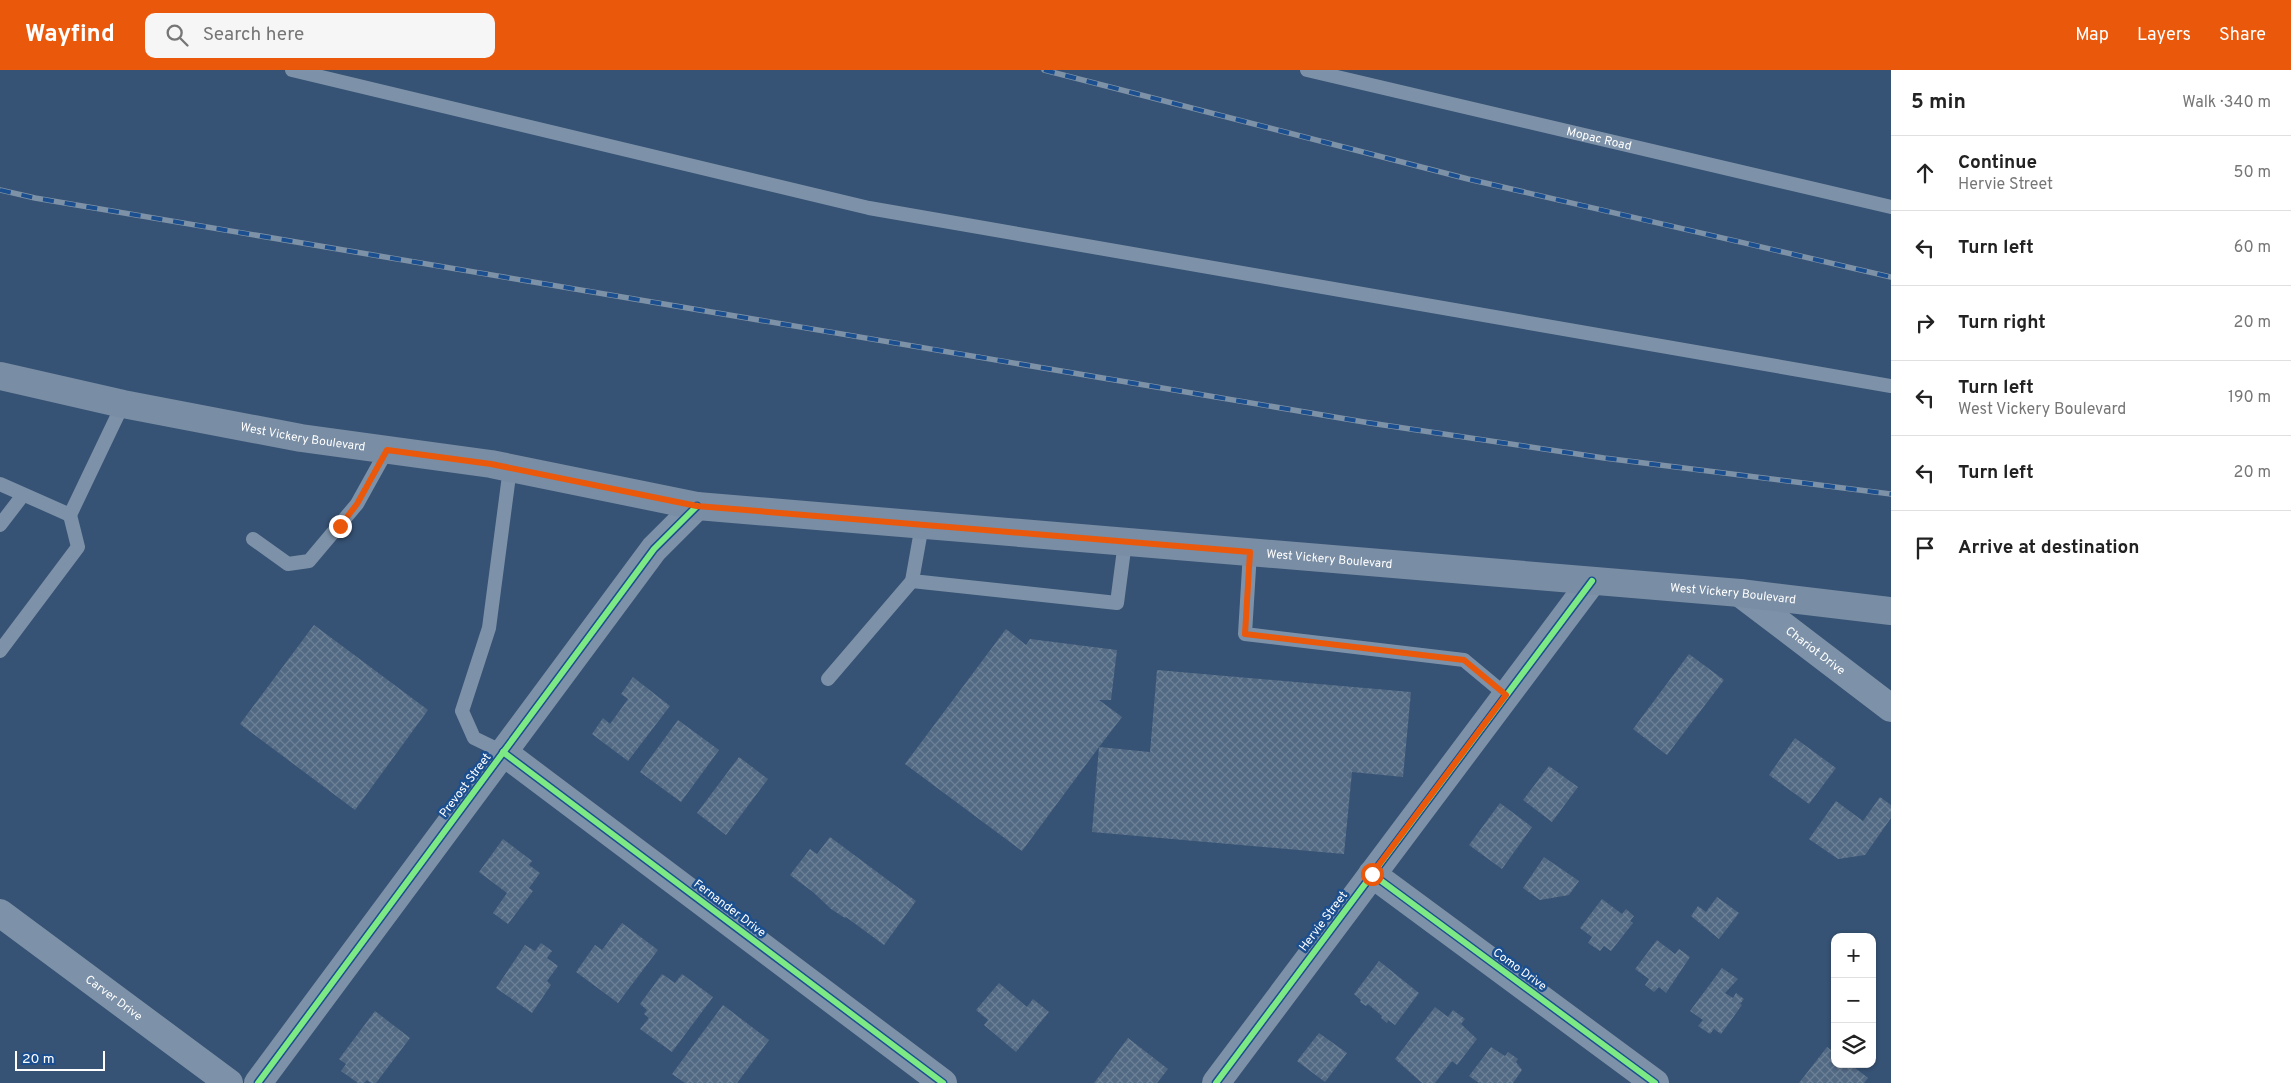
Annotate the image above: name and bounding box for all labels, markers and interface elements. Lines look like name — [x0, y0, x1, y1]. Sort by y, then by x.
search box — [145, 13, 495, 58]
text: Wayfind — [25, 20, 115, 50]
icon: search — [163, 21, 191, 49]
text: Search here — [203, 23, 304, 47]
text: Map — [2075, 24, 2109, 47]
text: Layers — [2137, 24, 2191, 47]
text: Share — [2219, 24, 2266, 47]
text: 5 min — [1911, 89, 1966, 116]
text: Walk · 340 m — [2182, 93, 2271, 113]
street label: Mopac Road — [1565, 124, 1633, 155]
text: Continue — [1958, 151, 2037, 175]
icon: ahead — [1911, 159, 1939, 187]
text: 50 m — [2234, 163, 2271, 183]
text: Hervie Street — [1958, 175, 2053, 195]
icon: left — [1911, 234, 1939, 262]
text: Turn left — [1958, 236, 2034, 260]
text: 60 m — [2234, 238, 2271, 258]
icon: right — [1911, 309, 1939, 337]
text: Turn right — [1958, 311, 2046, 335]
text: 20 m — [2234, 313, 2271, 333]
text: Turn left — [1958, 376, 2034, 400]
icon: left — [1911, 384, 1939, 412]
text: 190 m — [2228, 388, 2271, 408]
text: West Vickery Boulevard — [1958, 400, 2126, 420]
street label: West Vickery Boulevard — [239, 420, 366, 456]
icon: left — [1911, 459, 1939, 487]
text: Turn left — [1958, 461, 2034, 485]
text: 20 m — [2234, 463, 2271, 483]
route end — [329, 515, 352, 538]
icon: arrive — [1911, 534, 1939, 562]
text: Arrive at destination — [1958, 536, 2139, 560]
street label: West Vickery Boulevard — [1266, 547, 1393, 573]
street label: West Vickery Boulevard — [1669, 580, 1797, 609]
street label: Chariot Drive — [1782, 623, 1848, 679]
street label: Prevost Street — [436, 750, 495, 821]
route start — [1361, 863, 1384, 886]
street label: Fernander Drive — [690, 876, 769, 941]
street label: Hervie Street — [1296, 888, 1352, 955]
map controls — [1831, 933, 1876, 1068]
button: + — [1831, 933, 1876, 978]
street label: Como Drive — [1489, 945, 1549, 995]
street label: Carver Drive — [81, 972, 145, 1025]
button: − — [1831, 978, 1876, 1023]
button: layers — [1831, 1023, 1876, 1068]
scale bar — [15, 1048, 105, 1071]
text: 20 m — [22, 1051, 55, 1068]

